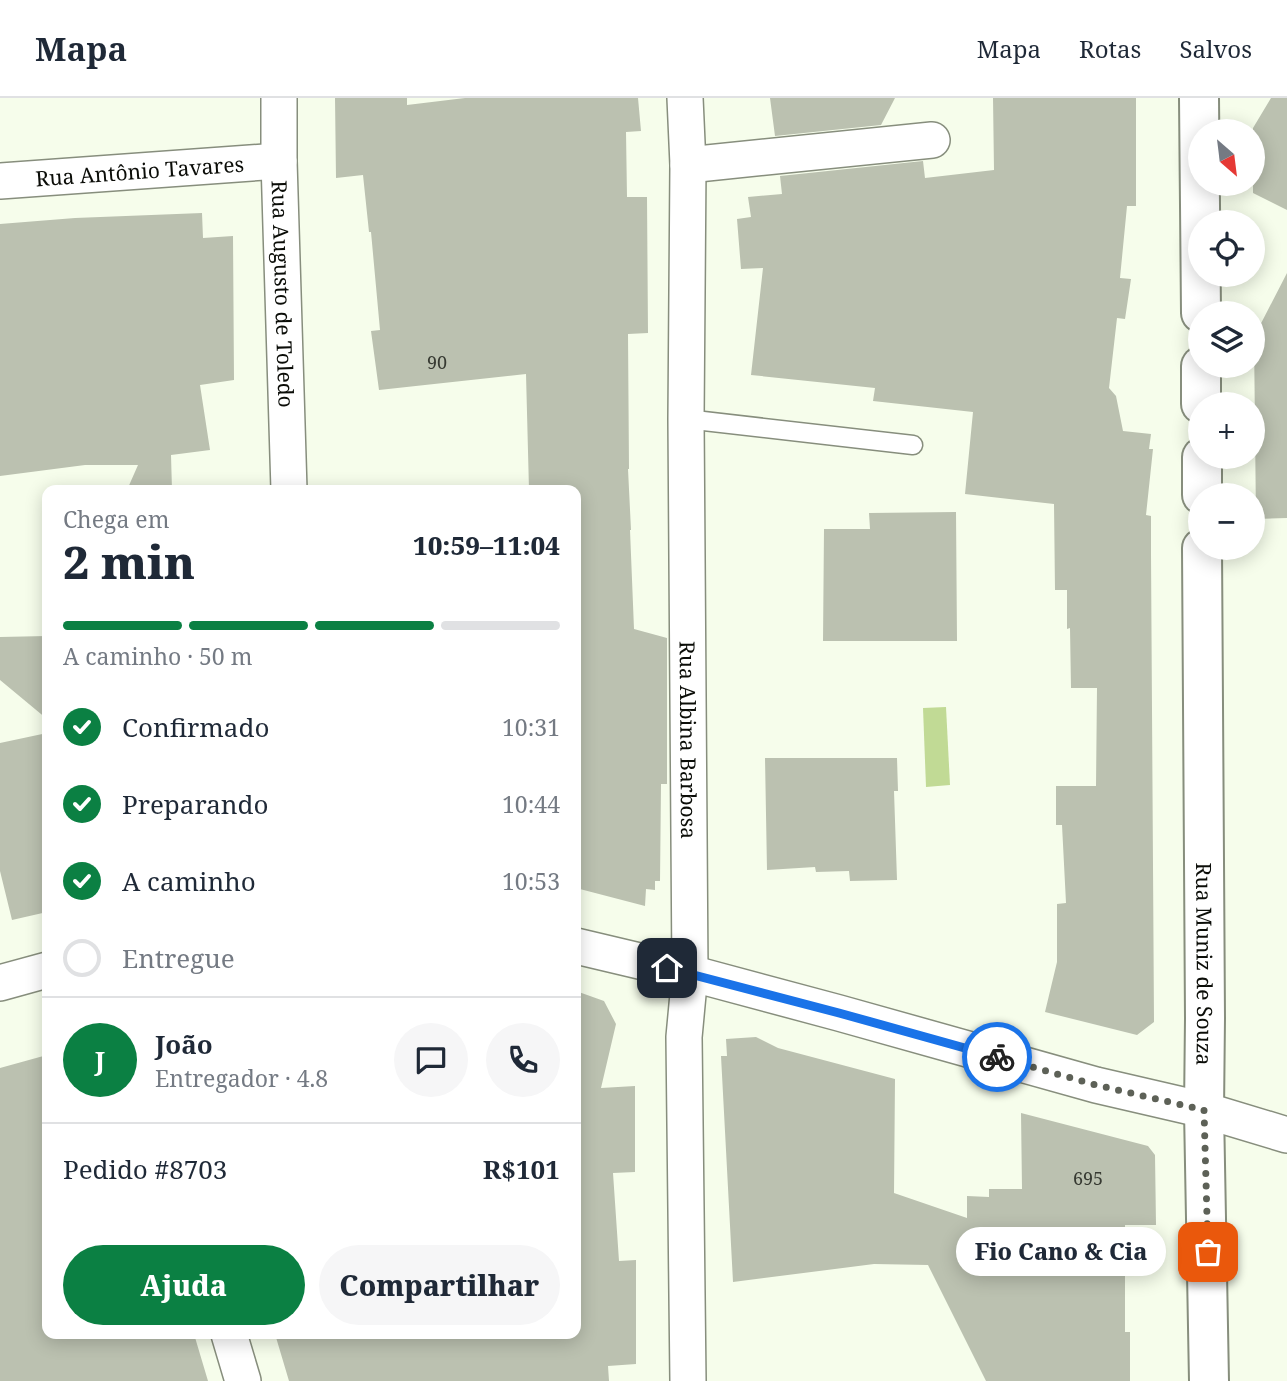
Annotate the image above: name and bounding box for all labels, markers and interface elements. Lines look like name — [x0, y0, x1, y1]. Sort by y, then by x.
text: Mapa — [35, 26, 127, 71]
text: Mapa — [977, 32, 1041, 65]
text: Rotas — [1079, 32, 1141, 65]
text: Salvos — [1179, 32, 1252, 65]
north arrow — [1188, 119, 1265, 196]
map controls — [1188, 119, 1265, 560]
street label: Rua Antônio Tavares — [34, 150, 245, 192]
street label: Rua Augusto de Toledo — [266, 180, 300, 408]
button: locate — [1188, 210, 1265, 287]
button: layers — [1188, 301, 1265, 378]
house number: 90 — [427, 350, 447, 374]
button: + — [1188, 392, 1265, 469]
button: − — [1188, 483, 1265, 560]
text: Chega em — [63, 503, 169, 535]
text: 10:59–11:04 — [413, 527, 560, 563]
text: 2 min — [63, 530, 195, 592]
text: A caminho · 50 m — [63, 640, 252, 672]
street label: Rua Albina Barbosa — [674, 641, 703, 839]
icon: check — [63, 708, 101, 746]
text: Confirmado — [122, 709, 269, 745]
text: 10:31 — [502, 711, 560, 743]
icon: check — [63, 785, 101, 823]
text: Preparando — [122, 786, 269, 822]
text: 10:44 — [502, 788, 560, 820]
icon: check — [63, 862, 101, 900]
street label: Rua Muniz de Souza — [1190, 862, 1219, 1066]
text: A caminho — [122, 863, 256, 899]
text: 10:53 — [502, 865, 560, 897]
pin — [637, 938, 697, 998]
text: Entregue — [122, 940, 235, 976]
icon: home — [648, 949, 686, 987]
courier — [962, 1022, 1032, 1092]
button: chat — [394, 1023, 468, 1097]
button: phone — [486, 1023, 560, 1097]
text: João — [155, 1026, 213, 1062]
icon: bike — [978, 1038, 1016, 1076]
text: J — [95, 1042, 105, 1078]
text: Entregador · 4.8 — [155, 1062, 328, 1094]
text: Pedido #8703 — [63, 1151, 227, 1187]
text: R$101 — [483, 1151, 560, 1187]
house number: 695 — [1073, 1166, 1103, 1190]
pin — [1178, 1222, 1238, 1282]
callout: Fio Cano & Cia — [956, 1228, 1166, 1276]
icon: bag — [1189, 1233, 1227, 1271]
text: Fio Cano & Cia — [975, 1235, 1147, 1267]
button: Ajuda — [63, 1245, 305, 1325]
button: Compartilhar — [319, 1245, 560, 1325]

